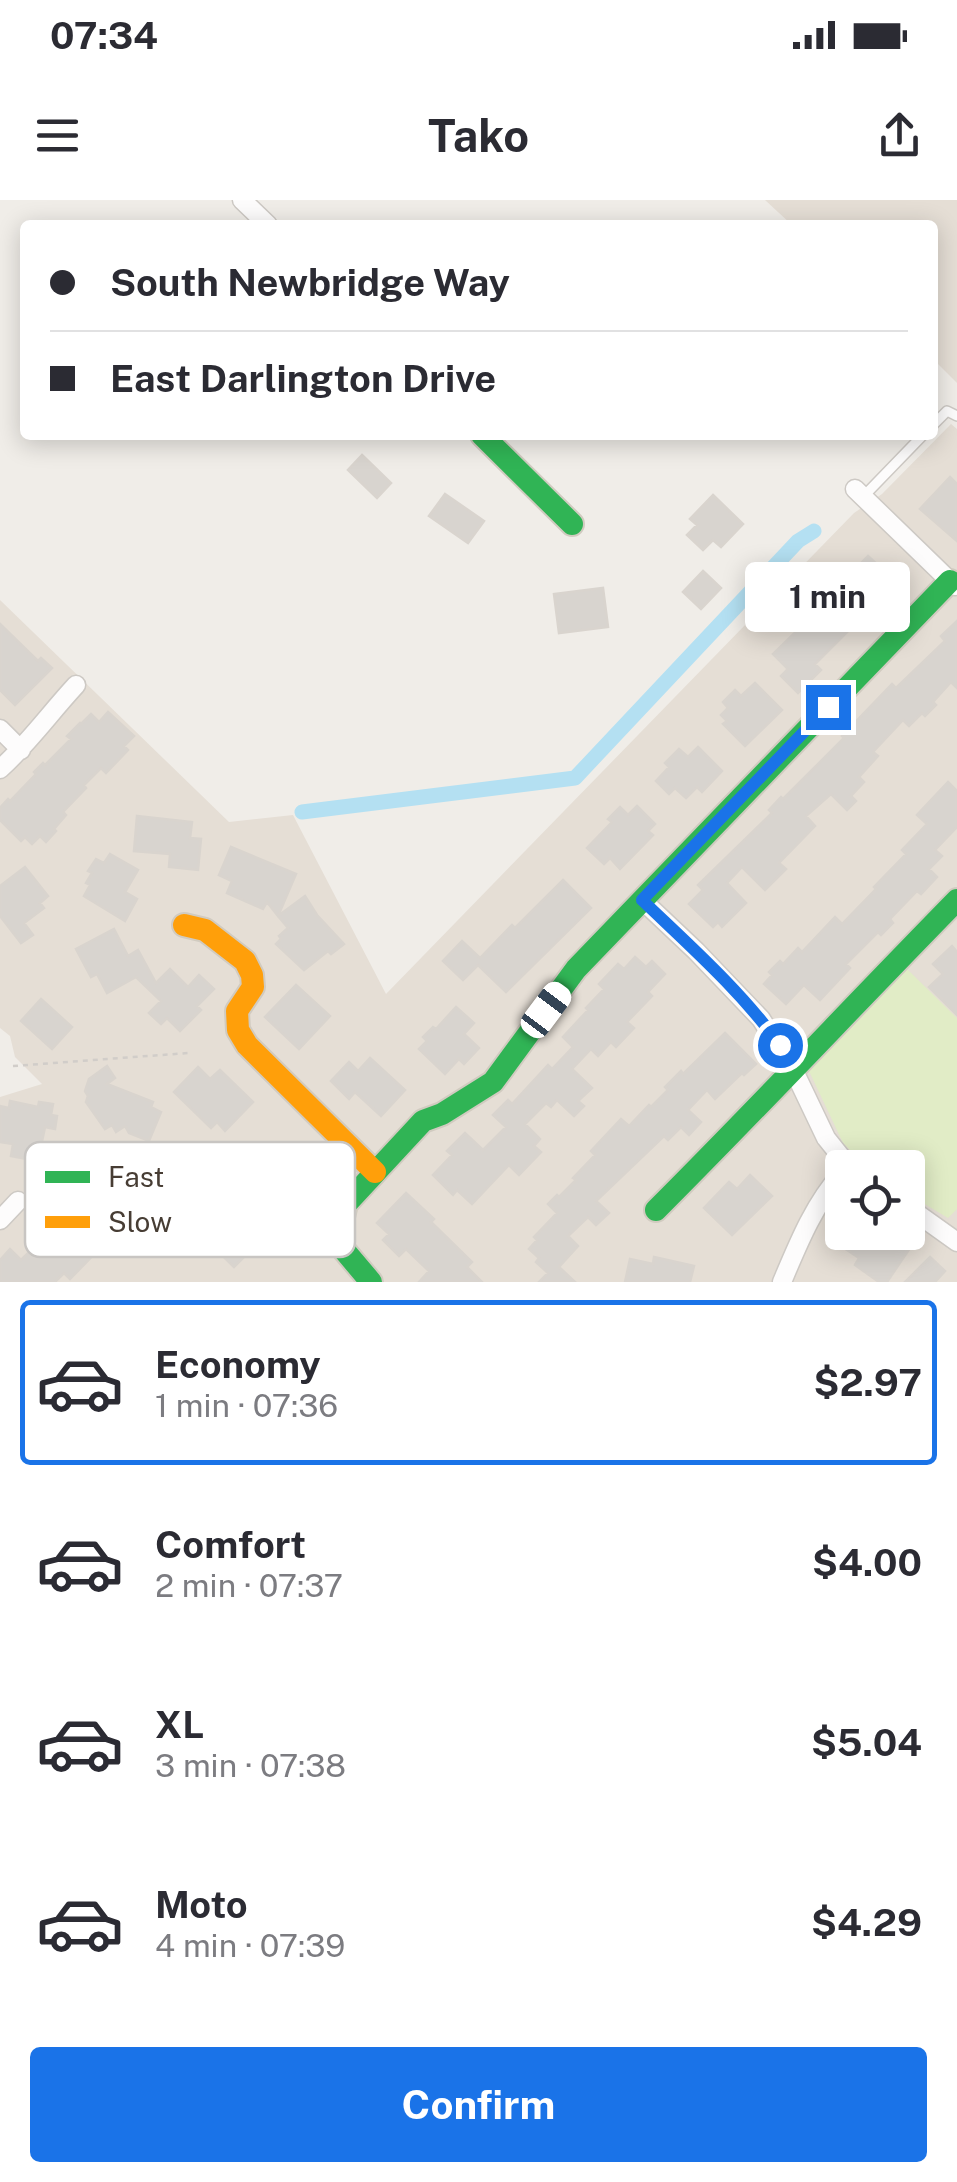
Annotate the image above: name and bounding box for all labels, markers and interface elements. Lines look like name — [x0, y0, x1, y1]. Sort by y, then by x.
text: 07:34 — [50, 13, 158, 58]
icon: menu — [30, 108, 85, 163]
icon: share — [872, 108, 927, 163]
text: Tako — [428, 109, 529, 162]
text: South Newbridge Way — [110, 260, 510, 305]
text: East Darlington Drive — [110, 356, 496, 401]
callout: 1 min — [746, 562, 910, 632]
text: 1 min — [789, 578, 866, 615]
route end — [806, 685, 851, 730]
car — [516, 977, 576, 1043]
route start — [758, 1023, 803, 1068]
legend — [25, 1142, 355, 1257]
map controls — [825, 1150, 925, 1250]
button: locate — [825, 1150, 925, 1250]
text: Fast — [108, 1160, 164, 1193]
text: Slow — [108, 1205, 172, 1238]
icon: car — [35, 1338, 125, 1428]
text: Economy — [155, 1342, 321, 1387]
text: $2.97 — [814, 1360, 922, 1405]
text: 1 min · 07:36 — [155, 1387, 338, 1424]
icon: car — [35, 1518, 125, 1608]
text: Comfort — [155, 1522, 306, 1567]
text: $4.00 — [812, 1540, 922, 1585]
text: 2 min · 07:37 — [155, 1567, 343, 1604]
icon: car — [35, 1698, 125, 1788]
text: XL — [155, 1702, 204, 1747]
text: $5.04 — [811, 1720, 922, 1765]
text: 3 min · 07:38 — [155, 1747, 346, 1784]
icon: car — [35, 1878, 125, 1968]
text: Moto — [155, 1882, 248, 1927]
text: $4.29 — [811, 1900, 922, 1945]
text: 4 min · 07:39 — [155, 1927, 345, 1964]
button: Confirm — [30, 2047, 927, 2162]

